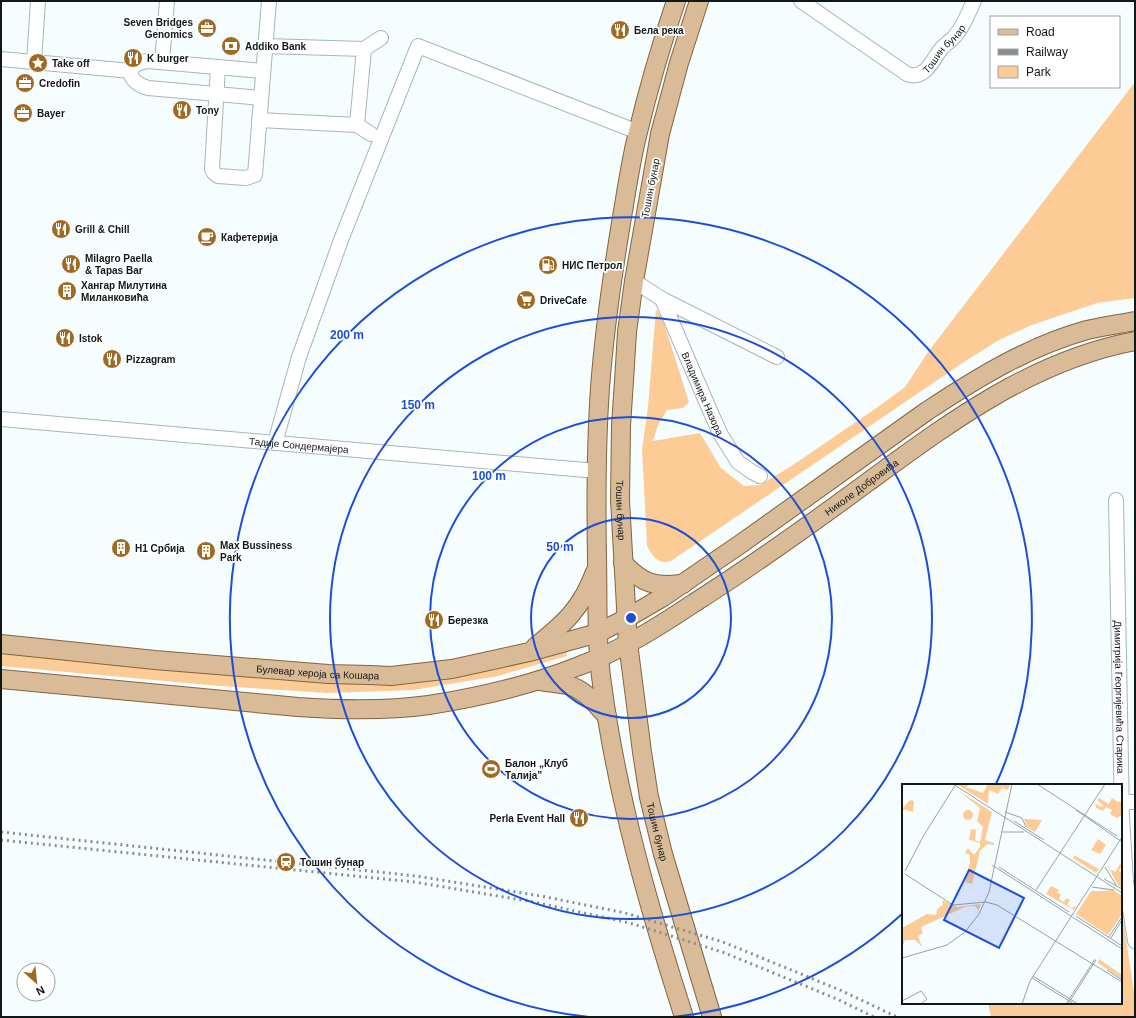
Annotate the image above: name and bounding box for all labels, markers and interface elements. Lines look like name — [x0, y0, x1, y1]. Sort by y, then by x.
legend — [990, 16, 1120, 88]
place label: Seven Bridges Genomics — [124, 17, 193, 40]
office icon: Seven Bridges Genomics — [196, 17, 218, 39]
restaurant icon: Бела река — [609, 19, 631, 41]
street label: Тошин бунар — [921, 22, 968, 76]
place label: Бела река — [634, 25, 684, 36]
text: Road — [1026, 25, 1055, 39]
bank icon: Addiko Bank — [220, 35, 242, 57]
place label: Addiko Bank — [245, 41, 307, 52]
text: Railway — [1026, 45, 1068, 59]
restaurant icon: K burger — [122, 47, 144, 69]
place icon: Take off — [27, 52, 49, 74]
place label: K burger — [147, 53, 189, 64]
place label: Take off — [52, 58, 90, 69]
text: Park — [1026, 65, 1052, 79]
office icon: Credofin — [14, 72, 36, 94]
place label: Credofin — [39, 78, 80, 89]
restaurant icon: Tony — [171, 99, 193, 121]
office icon: Bayer — [12, 102, 34, 124]
place label: Tony — [196, 105, 220, 116]
place label: Bayer — [37, 108, 65, 119]
street label: Тошин бунар — [639, 157, 662, 219]
restaurant icon: Grill & Chill — [50, 218, 72, 240]
place label: Grill & Chill — [75, 224, 130, 235]
cafe icon: Кафетерија — [196, 226, 218, 248]
place label: Кафетерија — [221, 232, 278, 243]
restaurant icon: Milagro Paella & Tapas Bar — [60, 253, 82, 275]
place label: Milagro Paella & Tapas Bar — [85, 253, 153, 276]
fuel station icon: НИС Петрол — [537, 254, 559, 276]
place label: НИС Петрол — [562, 260, 622, 271]
building icon: Хангар Милутина Миланковића — [56, 280, 78, 302]
place label: Хангар Милутина Миланковића — [81, 280, 167, 303]
supermarket icon: DriveCafe — [515, 289, 537, 311]
place label: DriveCafe — [540, 295, 587, 306]
restaurant icon: Istok — [54, 327, 76, 349]
text: 200 m — [330, 328, 364, 342]
place label: Istok — [79, 333, 103, 344]
restaurant icon: Pizzagram — [101, 348, 123, 370]
street label: Владимира Назора — [679, 350, 726, 438]
place label: Pizzagram — [126, 354, 176, 365]
text: 150 m — [401, 398, 435, 412]
street label: Тадије Сондермајера — [249, 436, 350, 455]
street label: Николе Добровића — [823, 457, 901, 518]
text: 100 m — [472, 469, 506, 483]
street label: Тошин бунар — [614, 480, 627, 541]
building icon: Н1 Србија — [110, 537, 132, 559]
building icon: Max Bussiness Park — [195, 540, 217, 562]
place label: Max Bussiness Park — [220, 540, 293, 563]
text: 50 m — [546, 540, 574, 554]
place label: Н1 Србија — [135, 543, 185, 554]
restaurant icon: Березка — [423, 609, 445, 631]
centre of rings — [624, 611, 638, 625]
place label: Березка — [448, 615, 488, 626]
street label: Димитрија Георгијевића Старика — [1112, 620, 1126, 774]
street label: Булевар хероја са Кошара — [256, 663, 380, 681]
sports icon: Балон „Клуб Талија” — [480, 758, 502, 780]
place label: Балон „Клуб Талија” — [505, 758, 568, 781]
inset map — [902, 784, 1122, 1004]
street label: Тошин бунар — [645, 801, 670, 863]
restaurant icon: Perla Event Hall — [568, 807, 590, 829]
place label: Perla Event Hall — [489, 813, 565, 824]
station icon: Тошин бунар — [275, 851, 297, 873]
place label: Тошин бунар — [300, 857, 364, 868]
north arrow — [16, 962, 56, 1002]
text: N — [34, 984, 47, 998]

